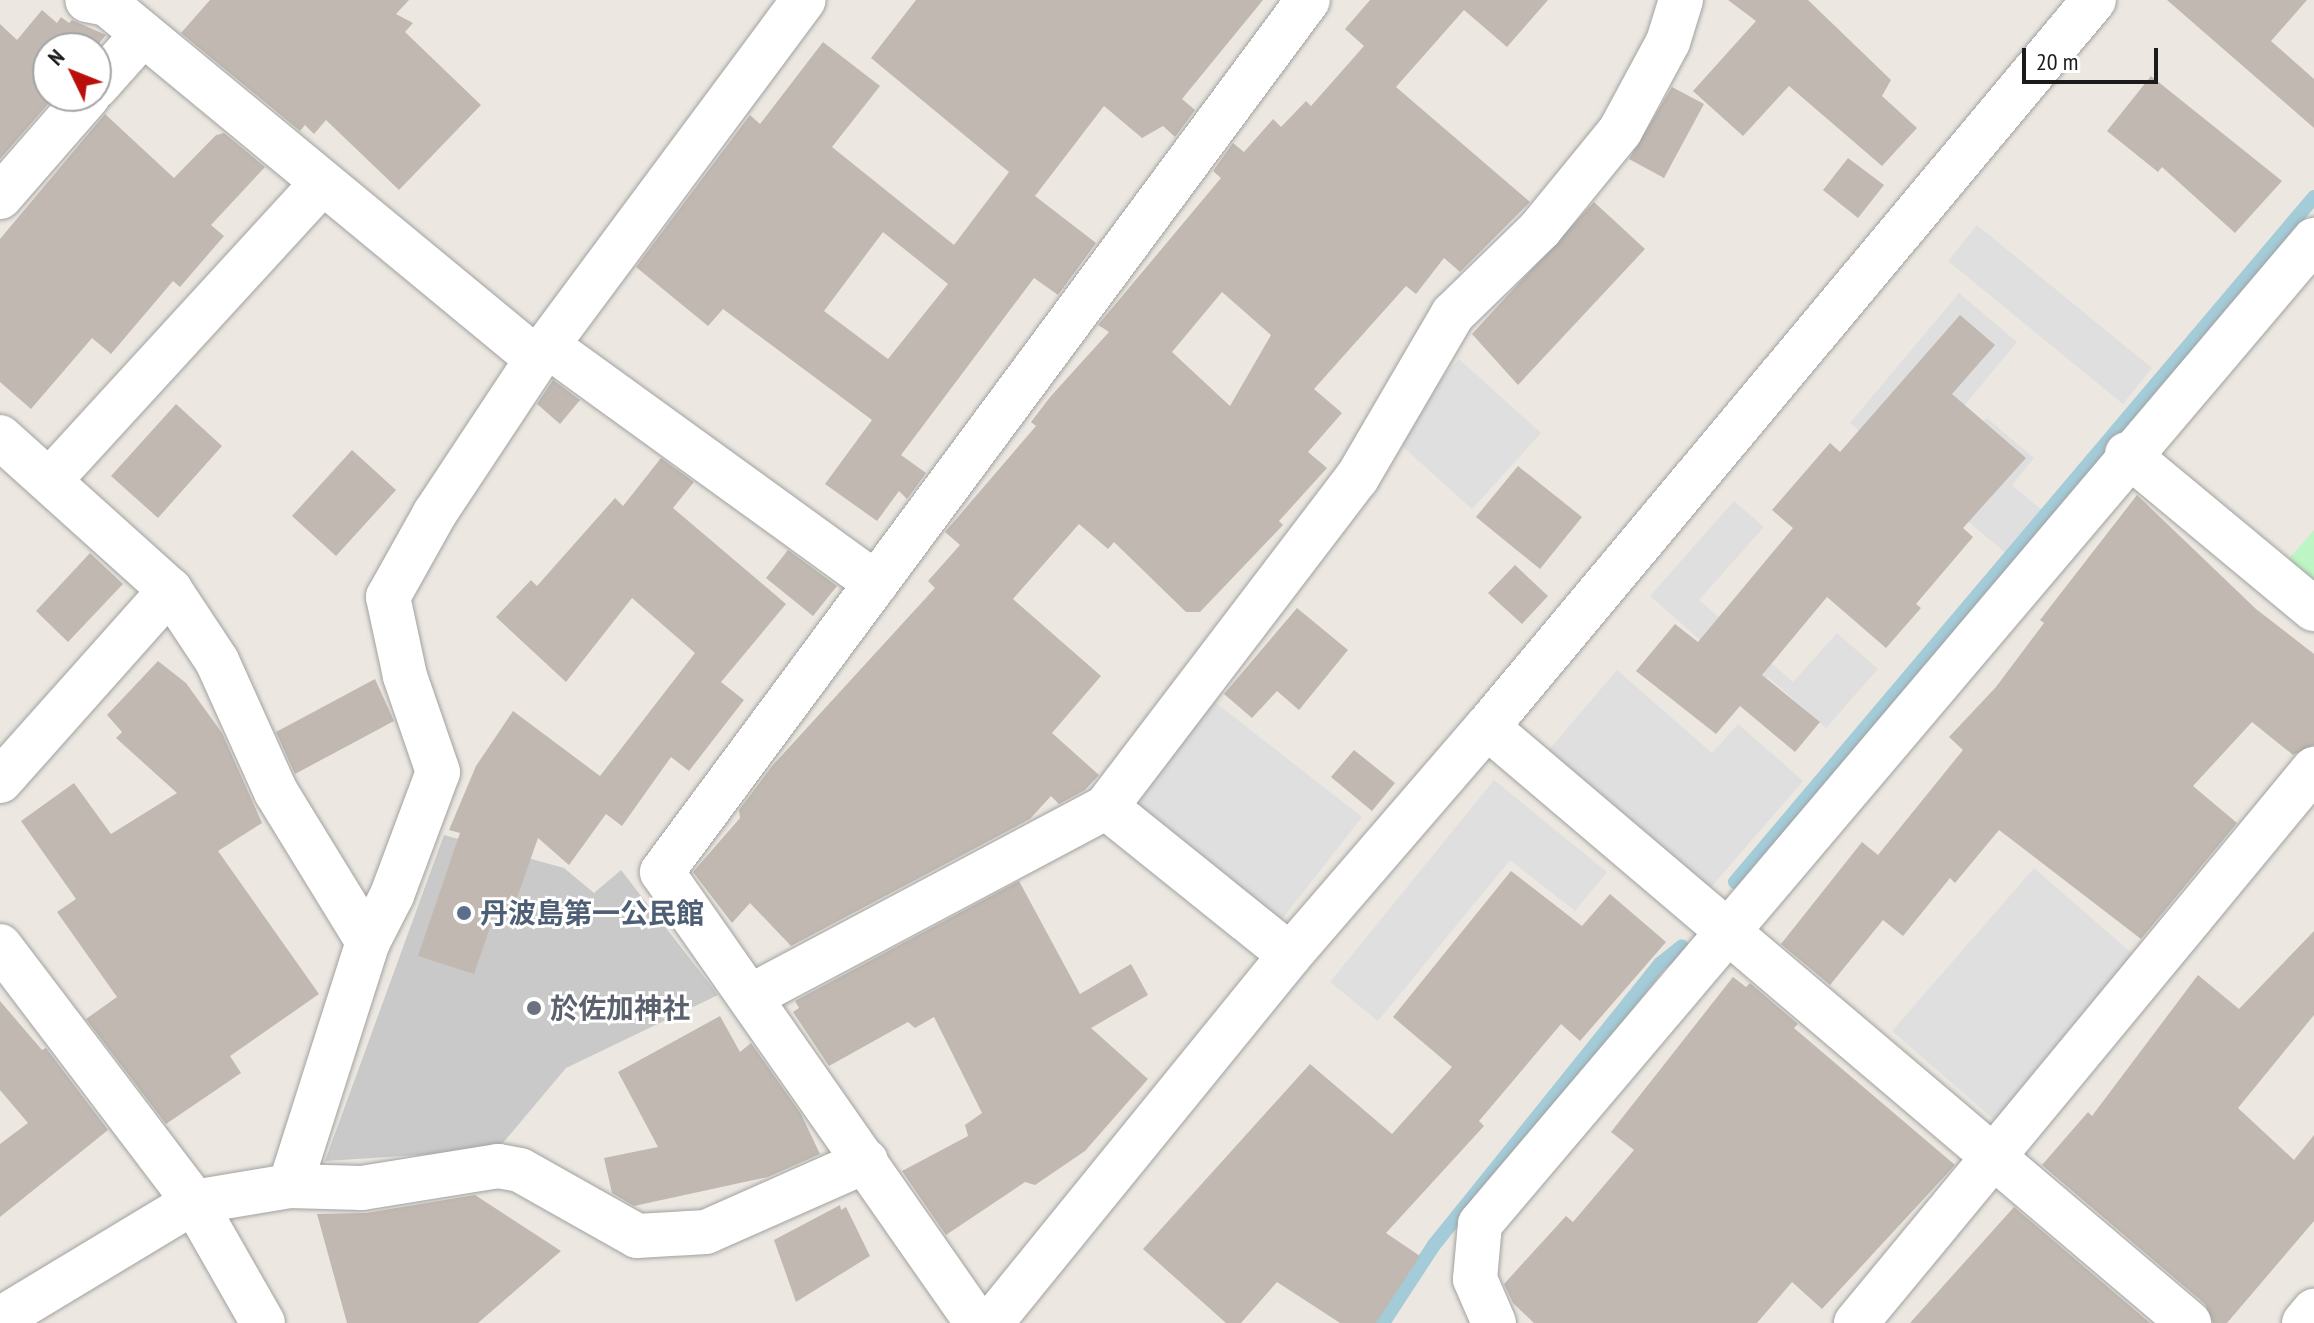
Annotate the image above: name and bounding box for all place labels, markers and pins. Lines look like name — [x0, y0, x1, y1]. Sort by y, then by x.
place label: 丹波島第一公民館 — [480, 896, 704, 930]
marker: 丹波島第一公民館 — [455, 904, 473, 922]
place label: 於佐加神社 — [550, 991, 690, 1025]
marker: 於佐加神社 — [525, 999, 543, 1017]

